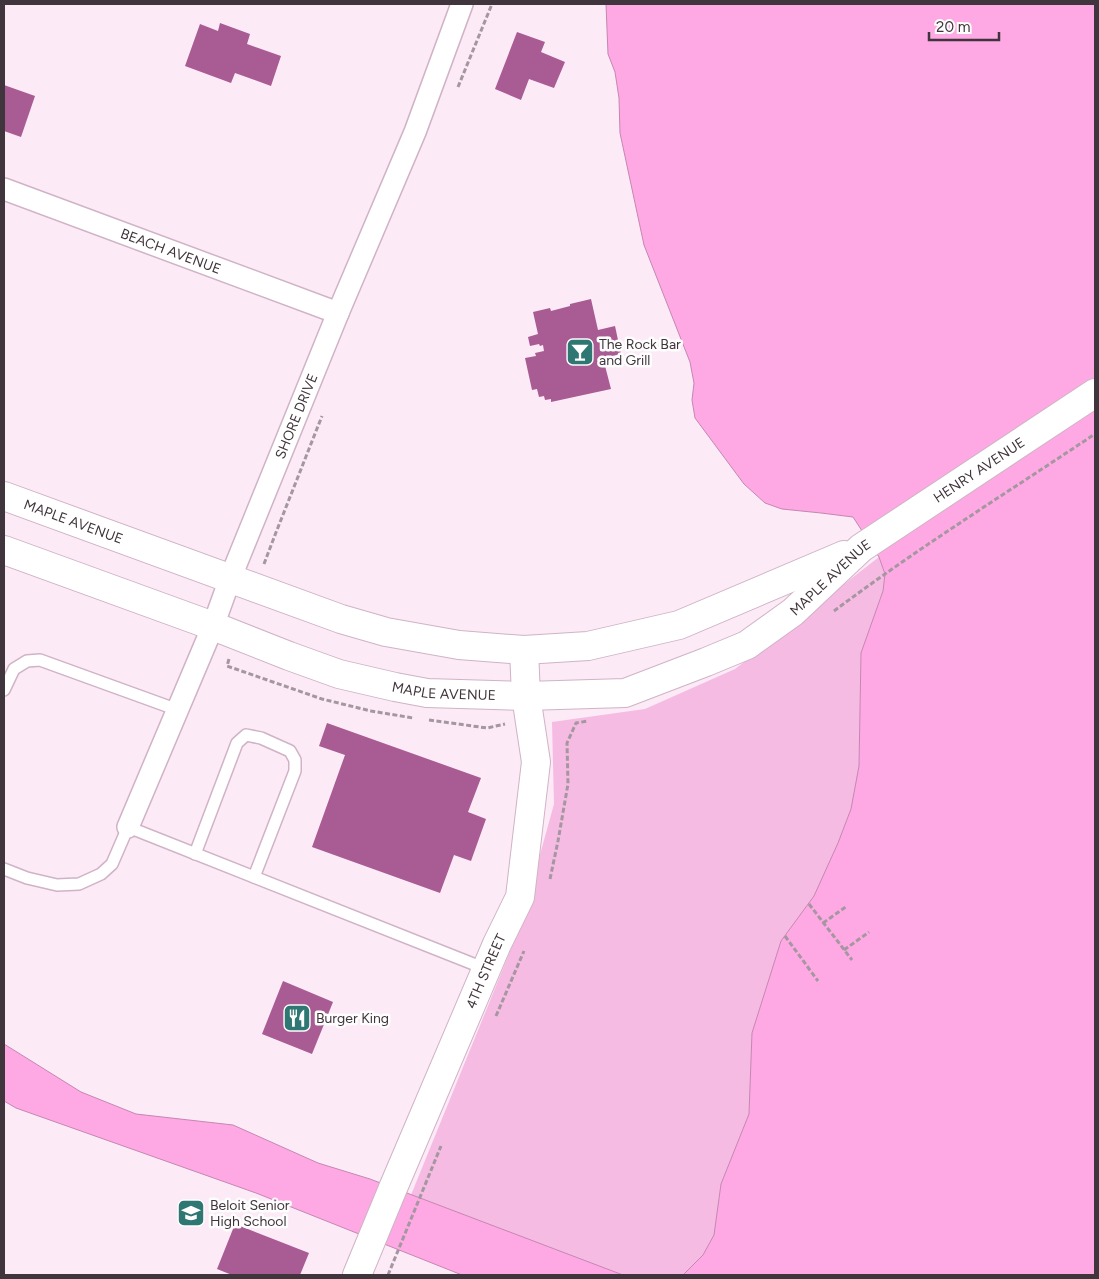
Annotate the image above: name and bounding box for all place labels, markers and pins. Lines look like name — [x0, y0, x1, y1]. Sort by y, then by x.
place label: The Rock Bar and Grill — [599, 336, 681, 369]
bar icon: The Rock Bar and Grill — [565, 337, 595, 367]
restaurant icon: Burger King — [282, 1003, 312, 1033]
place label: Burger King — [316, 1010, 389, 1027]
place label: Beloit Senior High School — [210, 1197, 290, 1230]
school or university icon: Beloit Senior High School — [176, 1198, 206, 1228]

